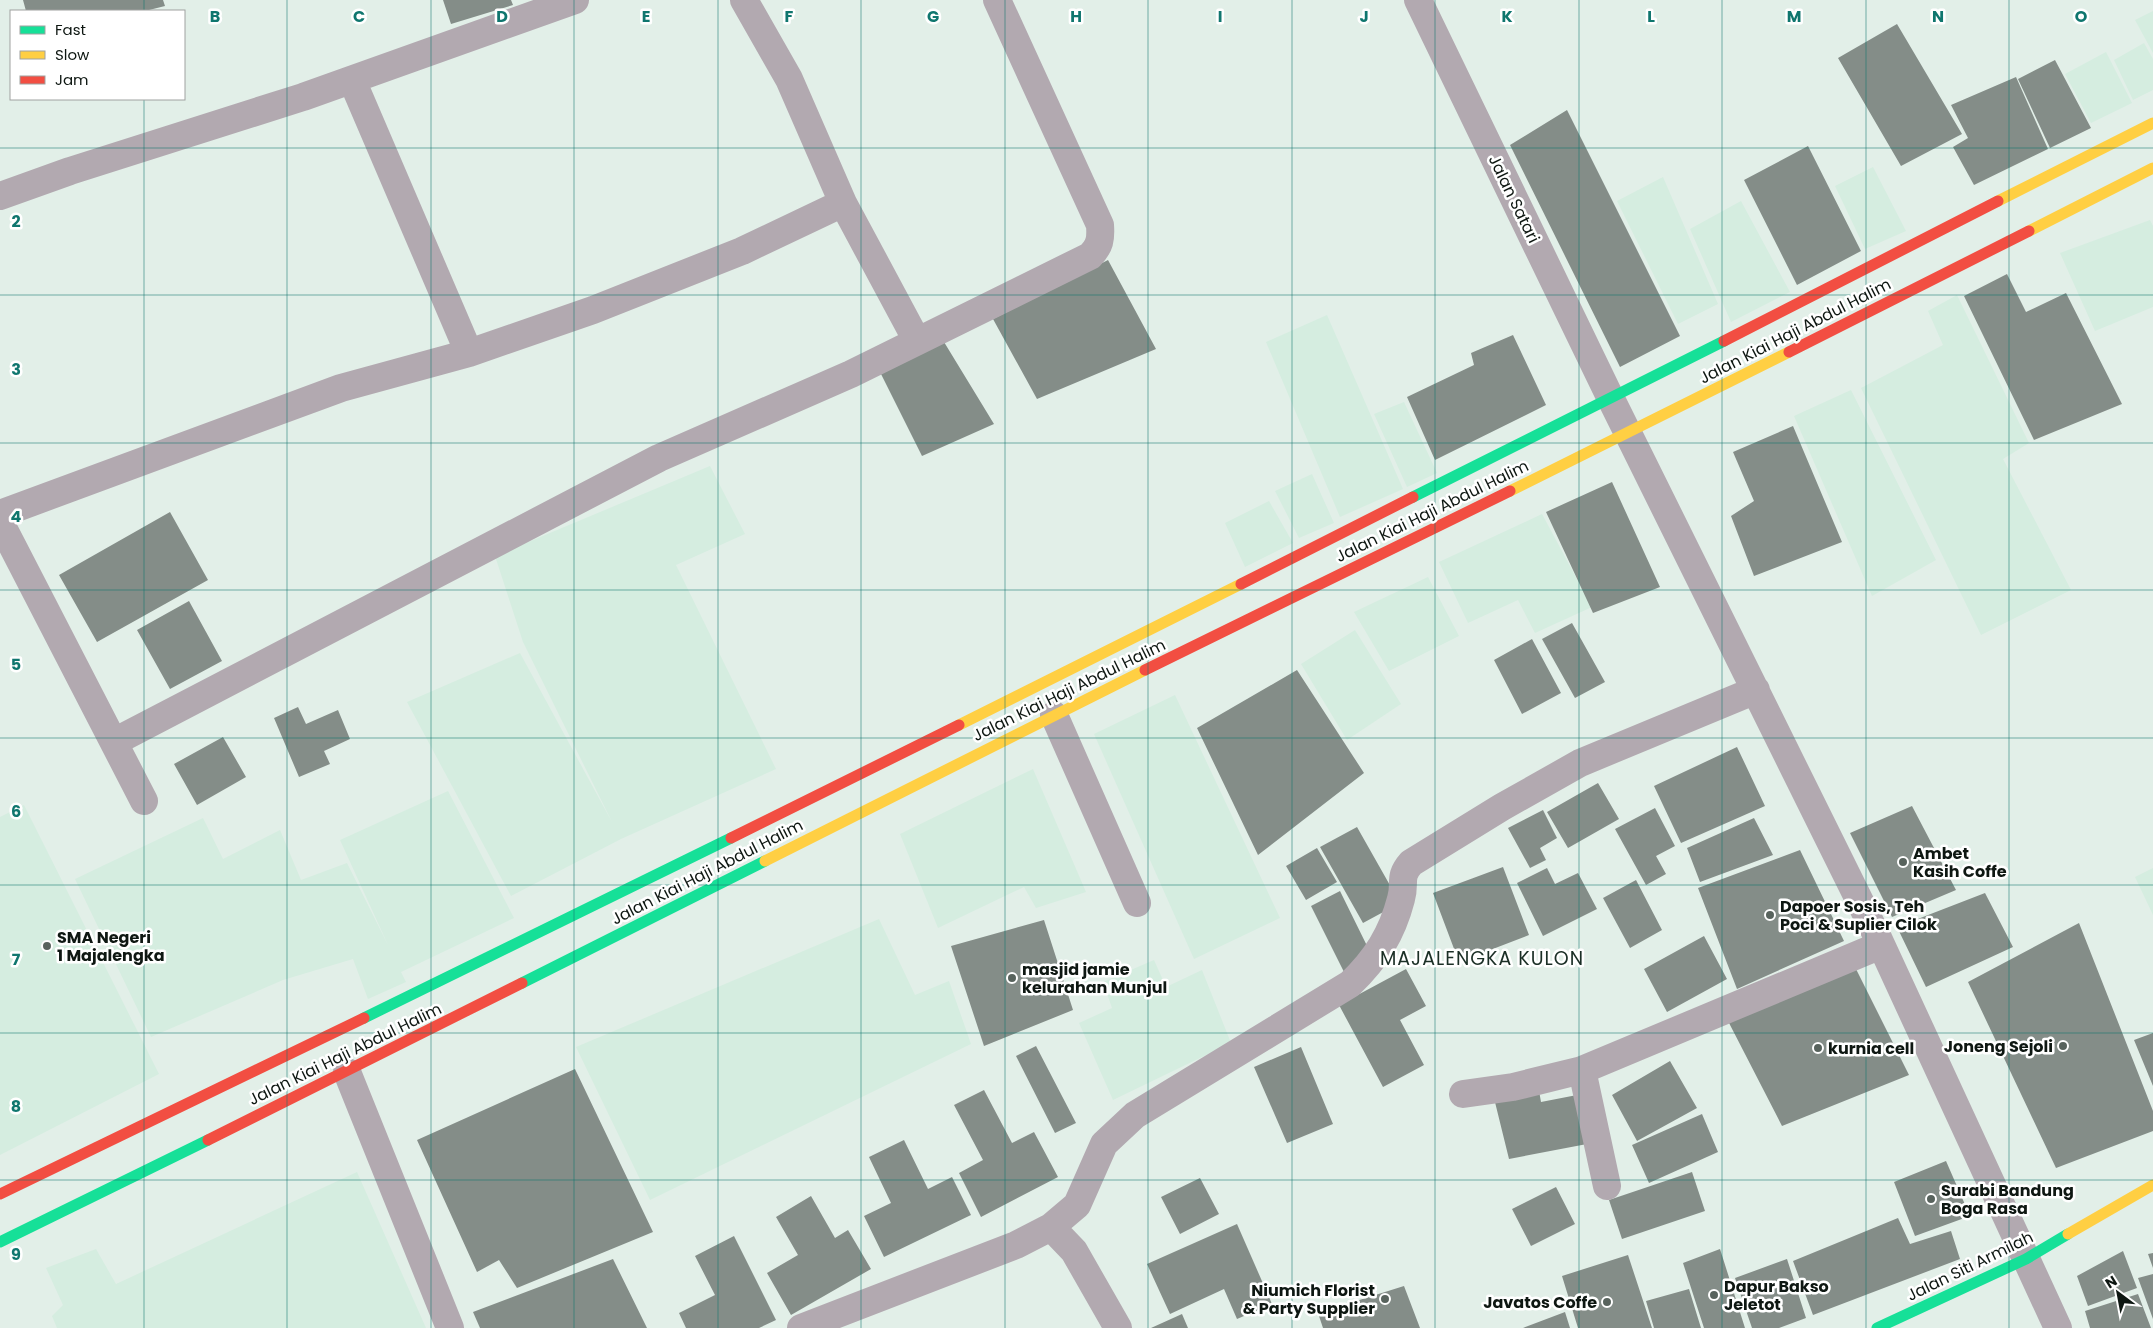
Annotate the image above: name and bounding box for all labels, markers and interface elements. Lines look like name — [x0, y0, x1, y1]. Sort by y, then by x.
text: B — [210, 5, 220, 28]
text: C — [353, 5, 365, 28]
text: D — [496, 5, 508, 28]
text: E — [642, 5, 650, 28]
text: F — [785, 5, 794, 28]
text: G — [927, 5, 939, 28]
text: H — [1070, 5, 1082, 28]
text: I — [1218, 5, 1222, 28]
text: J — [1359, 5, 1369, 28]
text: K — [1501, 5, 1513, 28]
text: L — [1647, 5, 1655, 28]
text: M — [1787, 5, 1801, 28]
text: N — [1932, 5, 1944, 28]
text: O — [2075, 5, 2088, 28]
legend — [10, 10, 185, 100]
text: Fast — [55, 19, 86, 40]
text: Slow — [55, 44, 90, 65]
text: Jam — [55, 69, 89, 90]
street label: Jalan Satari — [1483, 151, 1545, 247]
text: 2 — [11, 210, 21, 233]
street label: Jalan Kiai Haji Abdul Halim — [1695, 273, 1895, 389]
text: 3 — [11, 358, 21, 381]
street label: Jalan Kiai Haji Abdul Halim — [1332, 454, 1532, 568]
text: 4 — [11, 505, 22, 528]
street label: Jalan Kiai Haji Abdul Halim — [969, 633, 1169, 747]
text: 5 — [11, 653, 21, 676]
text: 6 — [11, 800, 21, 823]
street label: Jalan Kiai Haji Abdul Halim — [607, 814, 807, 930]
place label: Ambet Kasih Coffe — [1913, 842, 2007, 883]
marker: Ambet Kasih Coffe — [1897, 856, 1909, 868]
place label: Dapoer Sosis, Teh Poci & Suplier Cilok — [1780, 895, 1937, 936]
marker: Dapoer Sosis, Teh Poci & Suplier Cilok — [1764, 909, 1776, 921]
place label: SMA Negeri 1 Majalengka — [57, 926, 165, 967]
marker: SMA Negeri 1 Majalengka — [41, 940, 53, 952]
district label: MAJALENGKA KULON — [1380, 945, 1584, 972]
text: 7 — [12, 948, 21, 971]
place label: masjid jamie kelurahan Munjul — [1022, 958, 1167, 999]
marker: masjid jamie kelurahan Munjul — [1006, 972, 1018, 984]
street label: Jalan Kiai Haji Abdul Halim — [245, 997, 445, 1111]
place label: Joneng Sejoli — [1944, 1035, 2053, 1058]
place label: kurnia cell — [1828, 1037, 1914, 1060]
marker: Joneng Sejoli — [2057, 1040, 2069, 1052]
marker: kurnia cell — [1812, 1042, 1824, 1054]
text: 8 — [11, 1095, 21, 1118]
place label: Surabi Bandung Boga Rasa — [1941, 1179, 2074, 1220]
marker: Surabi Bandung Boga Rasa — [1925, 1193, 1937, 1205]
street label: Jalan Siti Armilah — [1903, 1225, 2037, 1307]
text: 9 — [11, 1243, 21, 1266]
north arrow — [2093, 1268, 2143, 1318]
text: N — [2101, 1271, 2121, 1293]
place label: Dapur Bakso Jeletot — [1724, 1275, 1829, 1316]
place label: Niumich Florist & Party Supplier — [1243, 1279, 1375, 1320]
marker: Dapur Bakso Jeletot — [1708, 1289, 1720, 1301]
place label: Javatos Coffe — [1483, 1291, 1597, 1314]
marker: Niumich Florist & Party Supplier — [1379, 1293, 1391, 1305]
marker: Javatos Coffe — [1601, 1296, 1613, 1308]

